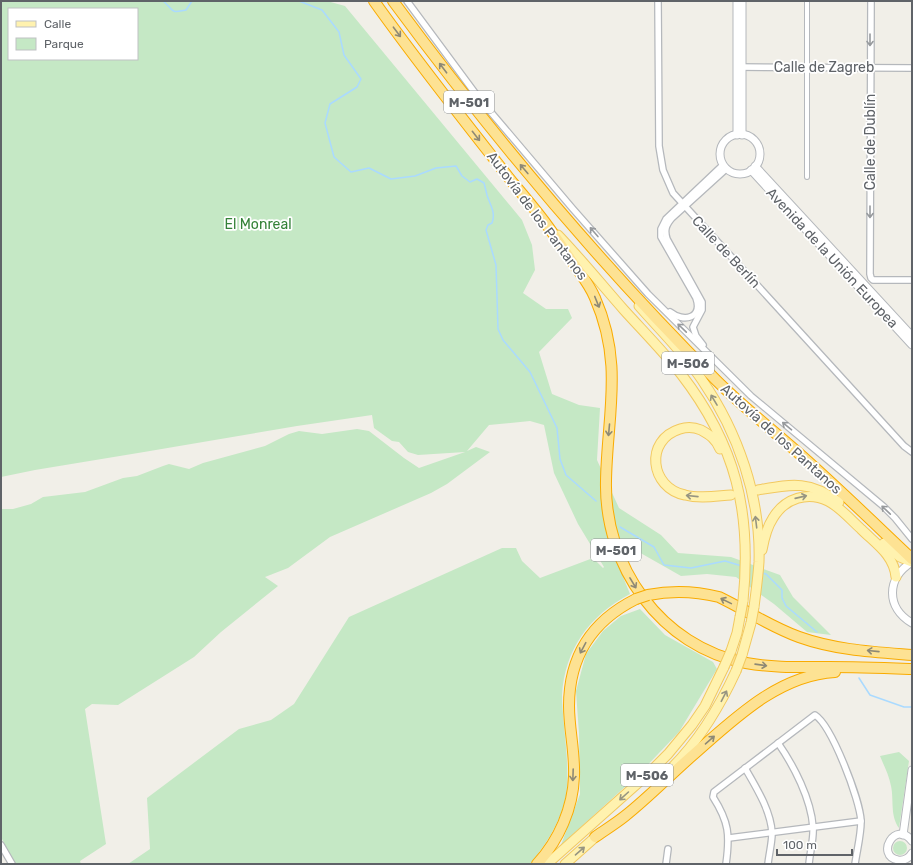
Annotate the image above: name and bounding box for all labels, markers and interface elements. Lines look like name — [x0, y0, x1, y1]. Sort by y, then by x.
legend — [8, 8, 138, 60]
text: Calle — [44, 17, 71, 31]
one-way arrow — [393, 27, 401, 38]
one-way arrow — [866, 33, 874, 46]
text: Parque — [44, 37, 84, 51]
street label: Calle de Zagreb — [774, 59, 874, 76]
one-way arrow — [439, 63, 447, 74]
road number: M-501 — [444, 91, 494, 113]
street label: Calle de Dublín — [862, 94, 879, 190]
one-way arrow — [472, 130, 480, 141]
street label: Autovía de los Pantanos — [483, 148, 591, 284]
one-way arrow — [520, 164, 529, 175]
street label: Avenida de la Unión Europea — [763, 184, 901, 332]
one-way arrow — [866, 205, 874, 218]
street label: Calle de Berlín — [688, 212, 764, 292]
park label: El Monreal — [224, 216, 292, 233]
one-way arrow — [589, 227, 598, 238]
one-way arrow — [593, 296, 601, 308]
one-way arrow — [677, 323, 687, 333]
road number: M-506 — [662, 352, 714, 374]
street label: Autovía de los Pantanos — [717, 380, 845, 498]
one-way arrow — [709, 394, 717, 406]
one-way arrow — [782, 421, 793, 430]
one-way arrow — [605, 423, 613, 436]
one-way arrow — [686, 492, 699, 500]
one-way arrow — [794, 493, 807, 501]
one-way arrow — [881, 505, 891, 515]
one-way arrow — [752, 516, 760, 529]
road number: M-501 — [591, 539, 641, 561]
one-way arrow — [629, 577, 637, 589]
one-way arrow — [721, 597, 733, 604]
one-way arrow — [578, 642, 586, 654]
one-way arrow — [867, 648, 880, 655]
one-way arrow — [754, 661, 767, 669]
one-way arrow — [721, 690, 728, 702]
one-way arrow — [705, 736, 715, 745]
road number: M-506 — [621, 764, 673, 786]
one-way arrow — [570, 768, 577, 781]
one-way arrow — [619, 791, 629, 800]
scale bar — [777, 831, 852, 857]
text: 100 m — [783, 838, 817, 852]
one-way arrow — [575, 846, 585, 855]

